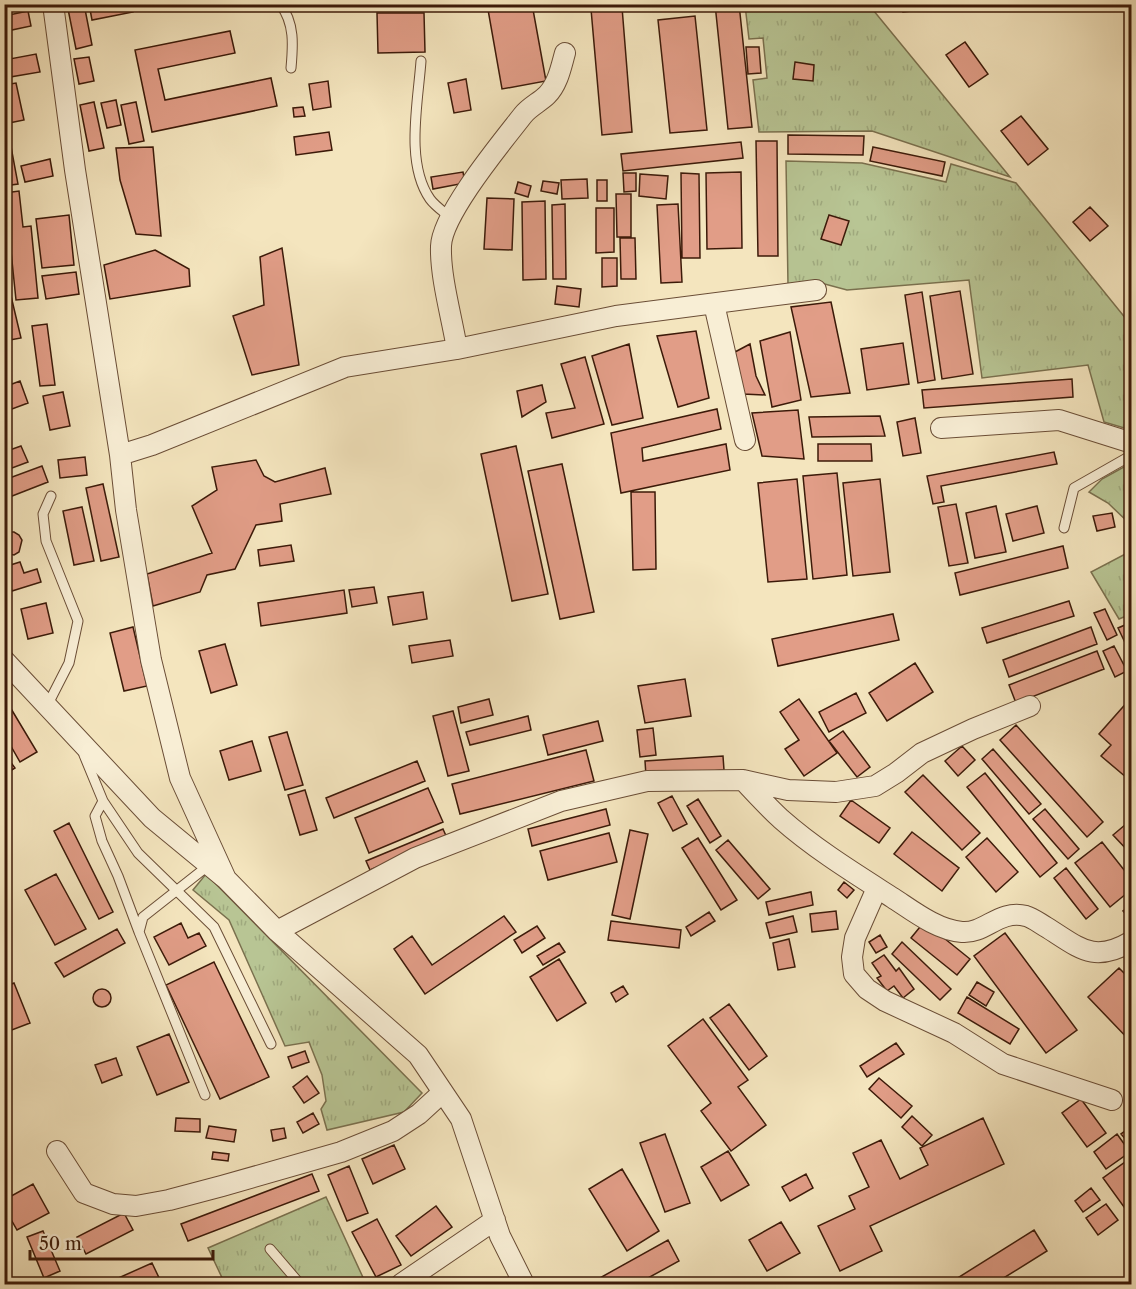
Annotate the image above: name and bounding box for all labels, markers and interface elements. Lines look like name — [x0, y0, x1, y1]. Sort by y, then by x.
scale bar — [30, 1223, 213, 1261]
text: 50 m — [39, 1233, 82, 1255]

